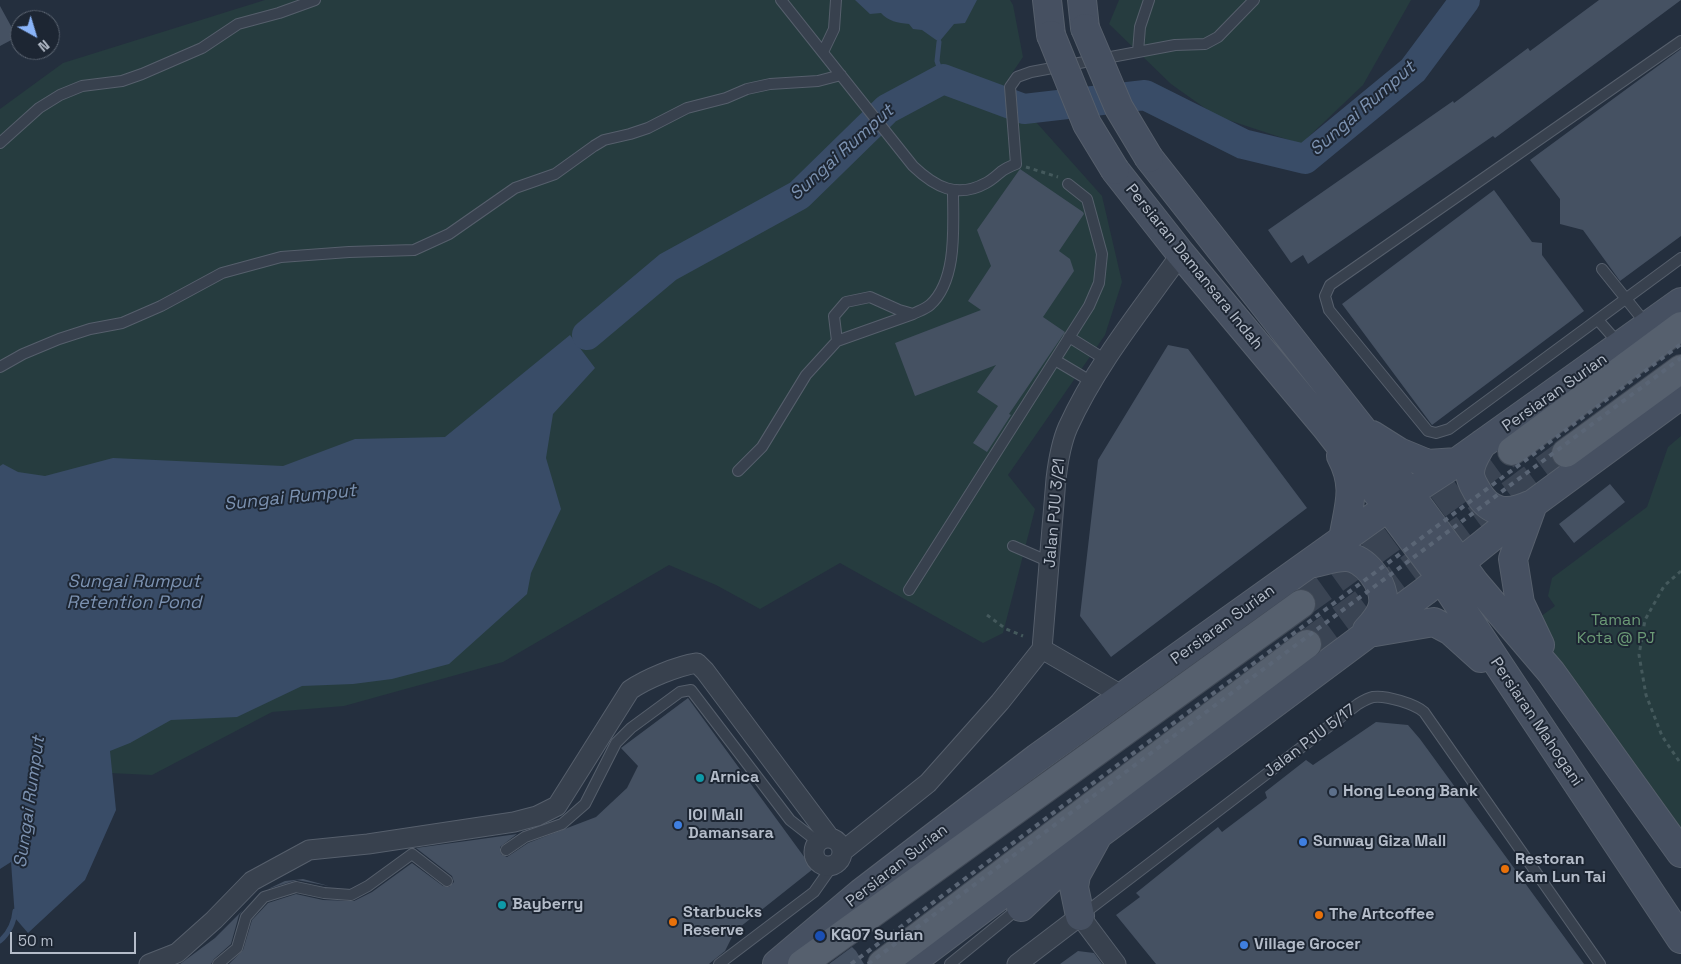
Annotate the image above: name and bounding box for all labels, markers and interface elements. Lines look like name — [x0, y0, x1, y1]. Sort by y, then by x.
north arrow — [10, 10, 60, 60]
text: N — [35, 36, 53, 56]
water label: Sungai Rumput — [1306, 57, 1420, 161]
water label: Sungai Rumput — [785, 101, 899, 205]
street label: Persiaran Damansara Indah — [1121, 180, 1267, 354]
street label: Persiaran Surian — [1499, 350, 1611, 436]
street label: Jalan PJU 3/21 — [1041, 457, 1069, 569]
water label: Sungai Rumput — [223, 480, 357, 516]
water label: Sungai Rumput Retention Pond — [67, 571, 201, 614]
street label: Persiaran Surian — [1167, 581, 1279, 669]
park label: Taman Kota @ PJ — [1577, 611, 1655, 649]
street label: Persiaran Mahogani — [1486, 654, 1586, 790]
street label: Jalan PJU 5/17 — [1260, 700, 1360, 782]
water label: Sungai Rumput — [10, 735, 50, 869]
place label: Arnica — [710, 768, 759, 788]
marker: Arnica — [694, 772, 706, 784]
place label: Hong Leong Bank — [1343, 782, 1478, 802]
marker: Hong Leong Bank — [1327, 786, 1339, 798]
place label: IOI Mall Damansara — [688, 806, 774, 844]
marker: IOI Mall Damansara — [672, 819, 684, 831]
street label: Persiaran Surian — [842, 820, 952, 912]
place label: Sunway Giza Mall — [1313, 832, 1446, 852]
marker: Sunway Giza Mall — [1297, 836, 1309, 848]
place label: Restoran Kam Lun Tai — [1515, 850, 1606, 888]
marker: Restoran Kam Lun Tai — [1499, 863, 1511, 875]
place label: Bayberry — [512, 895, 583, 915]
marker: Bayberry — [496, 899, 508, 911]
place label: Starbucks Reserve — [683, 903, 762, 941]
place label: The Artcoffee — [1329, 905, 1434, 925]
marker: The Artcoffee — [1313, 909, 1325, 921]
marker: Starbucks Reserve — [667, 916, 679, 928]
scale bar — [12, 922, 139, 954]
place label: KG07 Surian — [831, 926, 923, 946]
marker: KG07 Surian — [813, 929, 827, 943]
text: 50 m — [18, 931, 53, 950]
place label: Village Grocer — [1254, 935, 1361, 955]
marker: Village Grocer — [1238, 939, 1250, 951]

